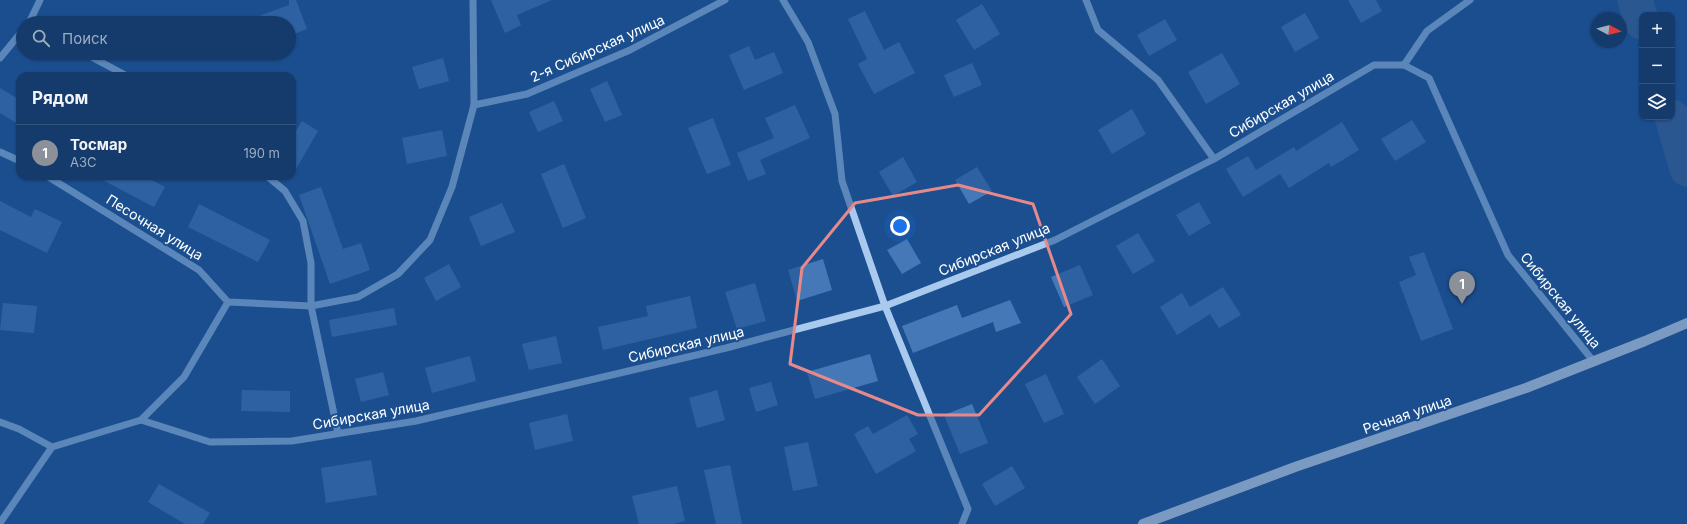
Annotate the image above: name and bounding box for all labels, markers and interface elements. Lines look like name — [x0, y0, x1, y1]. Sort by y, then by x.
street label: 2-я Сибирская улица — [527, 11, 667, 85]
north arrow — [1591, 12, 1627, 48]
map controls — [1639, 12, 1675, 120]
button: + — [1639, 12, 1675, 48]
search box — [16, 16, 296, 60]
icon: search — [30, 27, 52, 49]
text: Поиск — [62, 29, 108, 48]
button: − — [1639, 48, 1675, 84]
street label: Сибирская улица — [1225, 67, 1337, 141]
button: layers — [1639, 84, 1675, 120]
text: Рядом — [32, 88, 88, 108]
text: Тосмар — [70, 135, 127, 154]
text: 1 — [42, 145, 48, 161]
text: 190 m — [243, 145, 280, 161]
text: АЗС — [70, 154, 97, 170]
street label: Песочная улица — [104, 190, 206, 264]
your location — [890, 216, 910, 236]
street label: Сибирская улица — [936, 219, 1052, 279]
street label: Сибирская улица — [1517, 249, 1605, 351]
pin: 1 — [1449, 271, 1475, 304]
street label: Сибирская улица — [626, 322, 746, 366]
street label: Речная улица — [1360, 391, 1454, 437]
street label: Сибирская улица — [311, 395, 431, 433]

